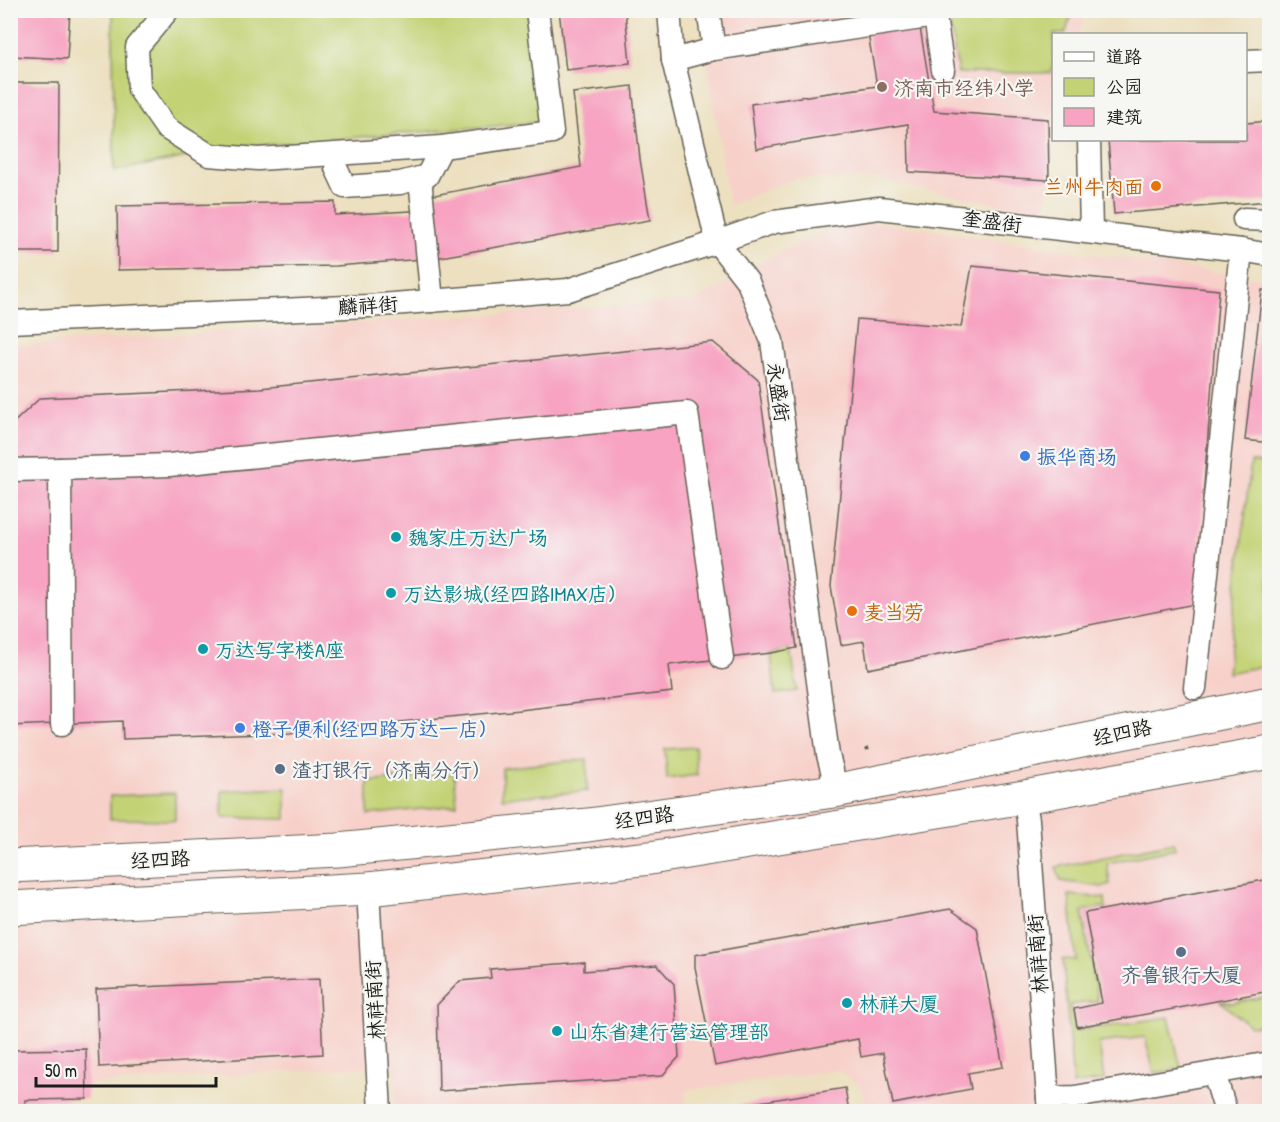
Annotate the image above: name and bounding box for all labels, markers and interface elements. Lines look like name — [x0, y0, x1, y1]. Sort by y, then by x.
legend — [1052, 33, 1247, 141]
text: 道路 — [1106, 44, 1142, 69]
place label: 济南市经纬小学 — [894, 74, 1034, 101]
text: 公园 — [1106, 74, 1142, 99]
marker: 济南市经纬小学 — [875, 80, 889, 94]
text: 建筑 — [1106, 104, 1142, 129]
place label: 兰州牛肉面 — [1044, 173, 1144, 200]
marker: 兰州牛肉面 — [1149, 179, 1163, 193]
street label: 奎盛街 — [961, 204, 1023, 238]
street label: 麟祥街 — [337, 289, 399, 321]
street label: 永盛街 — [761, 360, 797, 424]
place label: 振华商场 — [1037, 443, 1117, 470]
marker: 振华商场 — [1018, 449, 1032, 463]
place label: 魏家庄万达广场 — [408, 524, 548, 551]
marker: 魏家庄万达广场 — [389, 530, 403, 544]
place label: 万达影城(经四路IMAX店) — [403, 580, 615, 607]
marker: 万达影城(经四路IMAX店) — [384, 586, 398, 600]
place label: 麦当劳 — [864, 598, 924, 625]
marker: 麦当劳 — [845, 604, 859, 618]
place label: 万达写字楼A座 — [215, 636, 345, 663]
marker: 万达写字楼A座 — [196, 642, 210, 656]
street label: 经四路 — [1090, 712, 1155, 751]
place label: 橙子便利(经四路万达一店) — [252, 715, 486, 742]
marker: 橙子便利(经四路万达一店) — [233, 721, 247, 735]
place label: 渣打银行（济南分行） — [292, 756, 492, 783]
marker: 渣打银行（济南分行） — [273, 762, 287, 776]
street label: 经四路 — [612, 799, 677, 835]
street label: 经四路 — [129, 844, 192, 874]
street label: 林祥南街 — [1021, 913, 1053, 995]
marker: 齐鲁银行大厦 — [1174, 945, 1188, 959]
street label: 林祥南街 — [358, 959, 390, 1041]
place label: 齐鲁银行大厦 — [1121, 961, 1241, 988]
place label: 林祥大厦 — [859, 990, 939, 1017]
marker: 林祥大厦 — [840, 996, 854, 1010]
place label: 山东省建行营运管理部 — [569, 1018, 769, 1045]
marker: 山东省建行营运管理部 — [550, 1024, 564, 1038]
scale bar — [36, 1050, 216, 1088]
text: 50 m — [45, 1058, 77, 1083]

